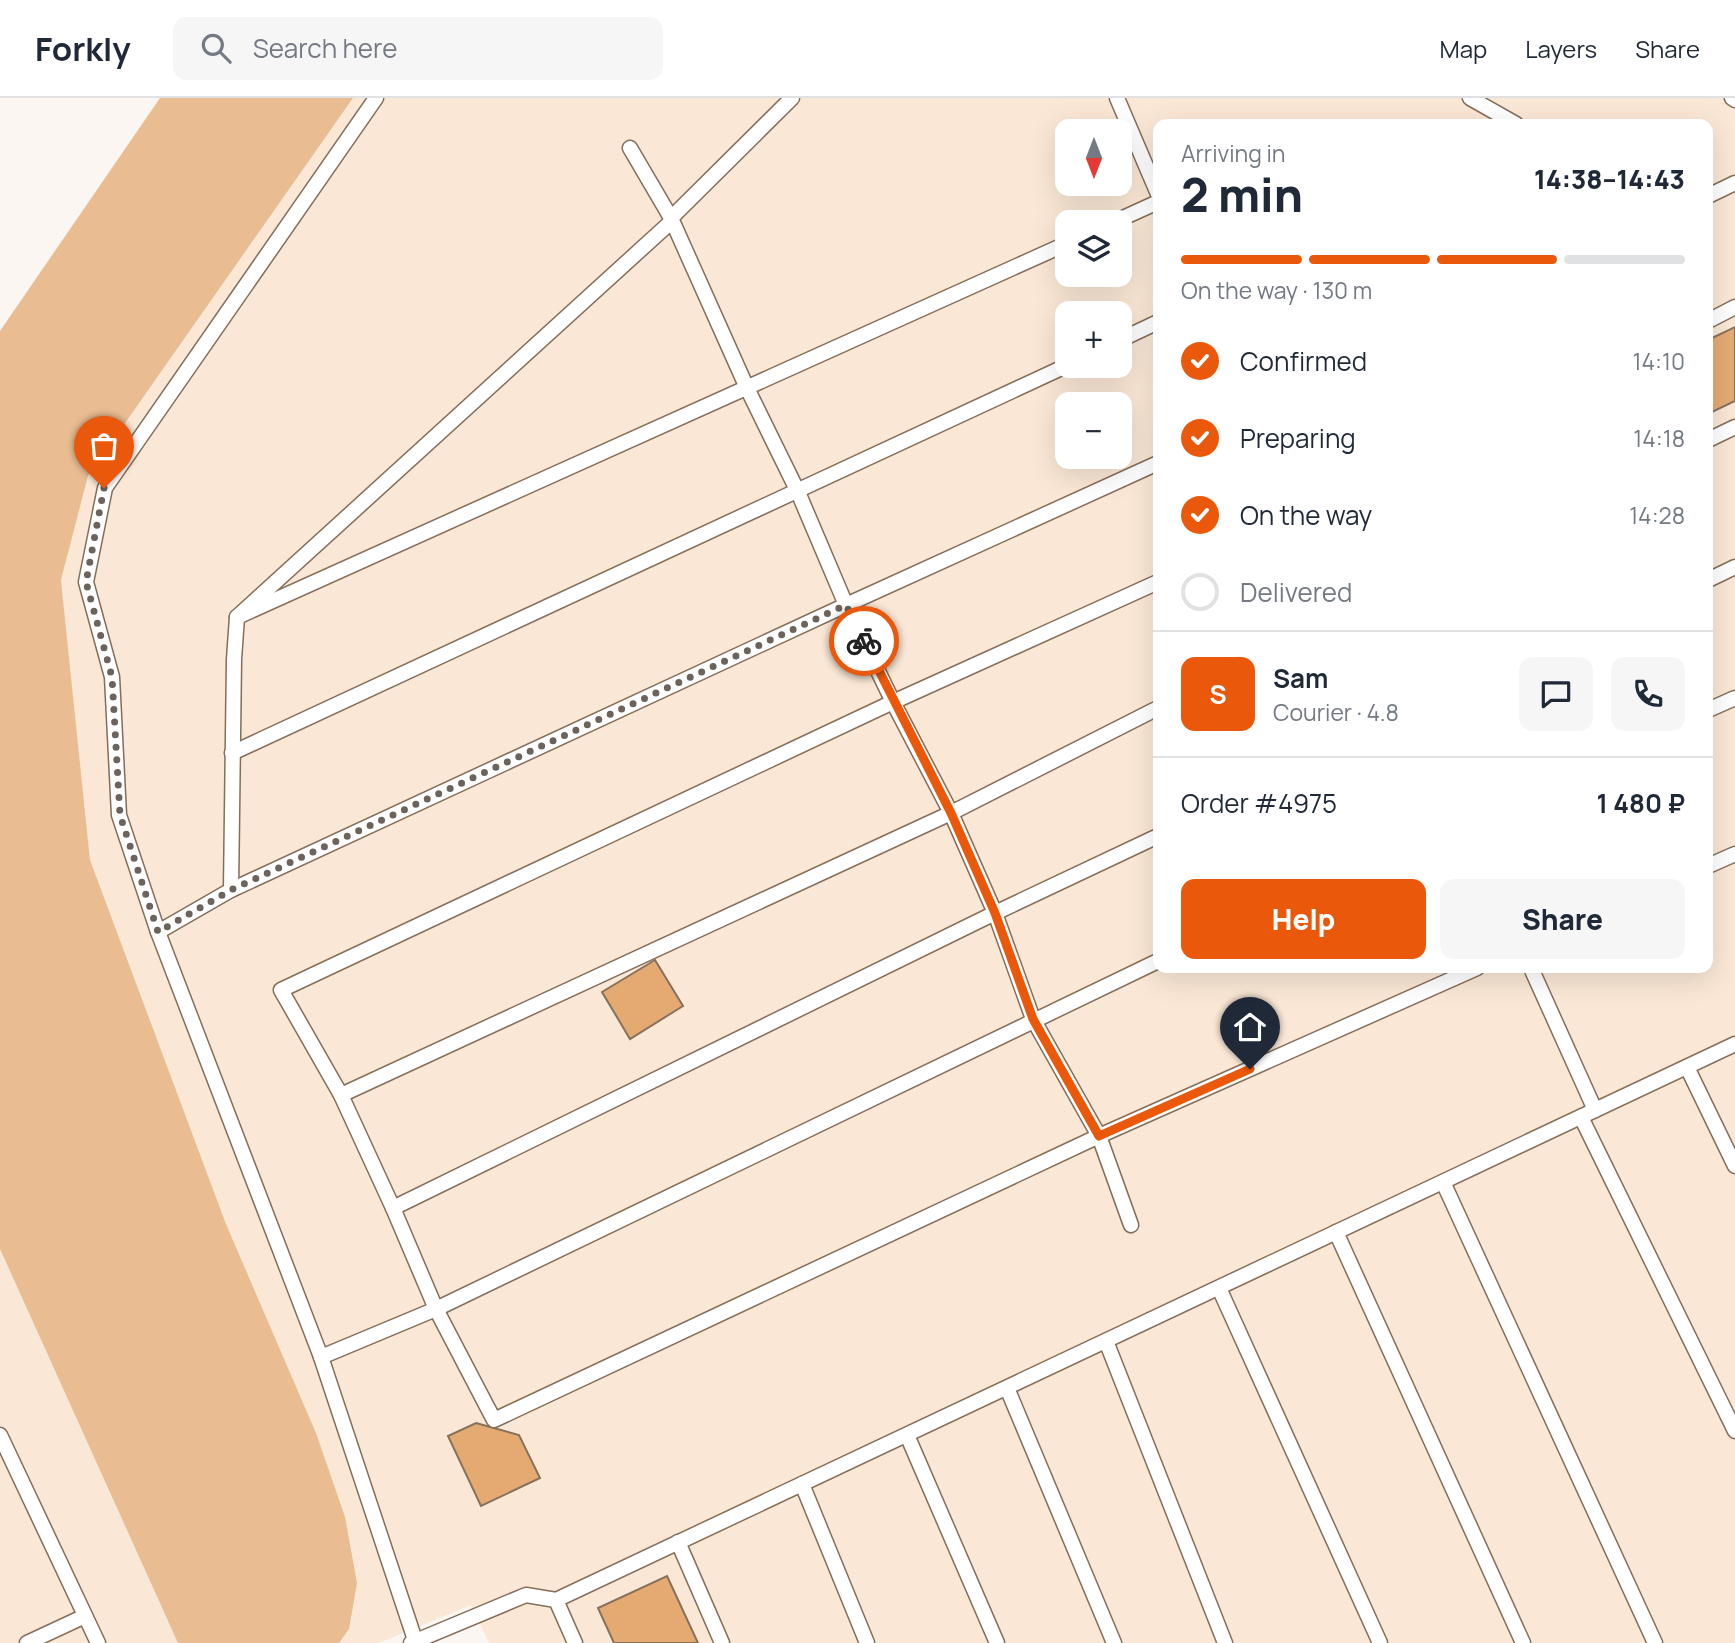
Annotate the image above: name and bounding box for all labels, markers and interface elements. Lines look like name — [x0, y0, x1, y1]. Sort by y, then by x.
search box — [173, 17, 663, 80]
text: Forkly — [35, 26, 131, 71]
icon: search — [197, 29, 235, 67]
text: Search here — [253, 30, 397, 66]
text: Map — [1440, 32, 1487, 65]
text: Layers — [1525, 32, 1597, 65]
text: Share — [1635, 32, 1700, 65]
north arrow — [1055, 119, 1132, 196]
map controls — [1055, 119, 1132, 469]
text: Arriving in — [1181, 137, 1286, 169]
text: 14:38–14:43 — [1534, 161, 1685, 197]
text: 2 min — [1181, 163, 1303, 226]
button: layers — [1055, 210, 1132, 287]
text: On the way · 130 m — [1181, 274, 1372, 306]
button: + — [1055, 301, 1132, 378]
icon: check — [1181, 342, 1219, 380]
text: Confirmed — [1240, 343, 1367, 379]
text: 14:10 — [1633, 345, 1685, 377]
button: − — [1055, 392, 1132, 469]
pin — [74, 416, 134, 488]
icon: check — [1181, 419, 1219, 457]
text: Preparing — [1240, 420, 1356, 456]
text: 14:18 — [1633, 422, 1685, 454]
icon: bag — [85, 427, 123, 465]
icon: check — [1181, 496, 1219, 534]
text: On the way — [1240, 497, 1372, 533]
text: 14:28 — [1629, 499, 1685, 531]
text: Delivered — [1240, 574, 1352, 610]
courier — [829, 606, 899, 676]
icon: bike — [845, 622, 883, 660]
button: chat — [1519, 657, 1593, 731]
button: phone — [1611, 657, 1685, 731]
text: Sam — [1273, 660, 1328, 696]
text: S — [1209, 676, 1227, 712]
text: Courier · 4.8 — [1273, 696, 1399, 728]
text: Order #4975 — [1181, 785, 1337, 821]
text: 1 480 ₽ — [1597, 785, 1685, 821]
button: Help — [1181, 879, 1426, 959]
button: Share — [1440, 879, 1685, 959]
pin — [1220, 997, 1280, 1069]
icon: home — [1231, 1008, 1269, 1046]

